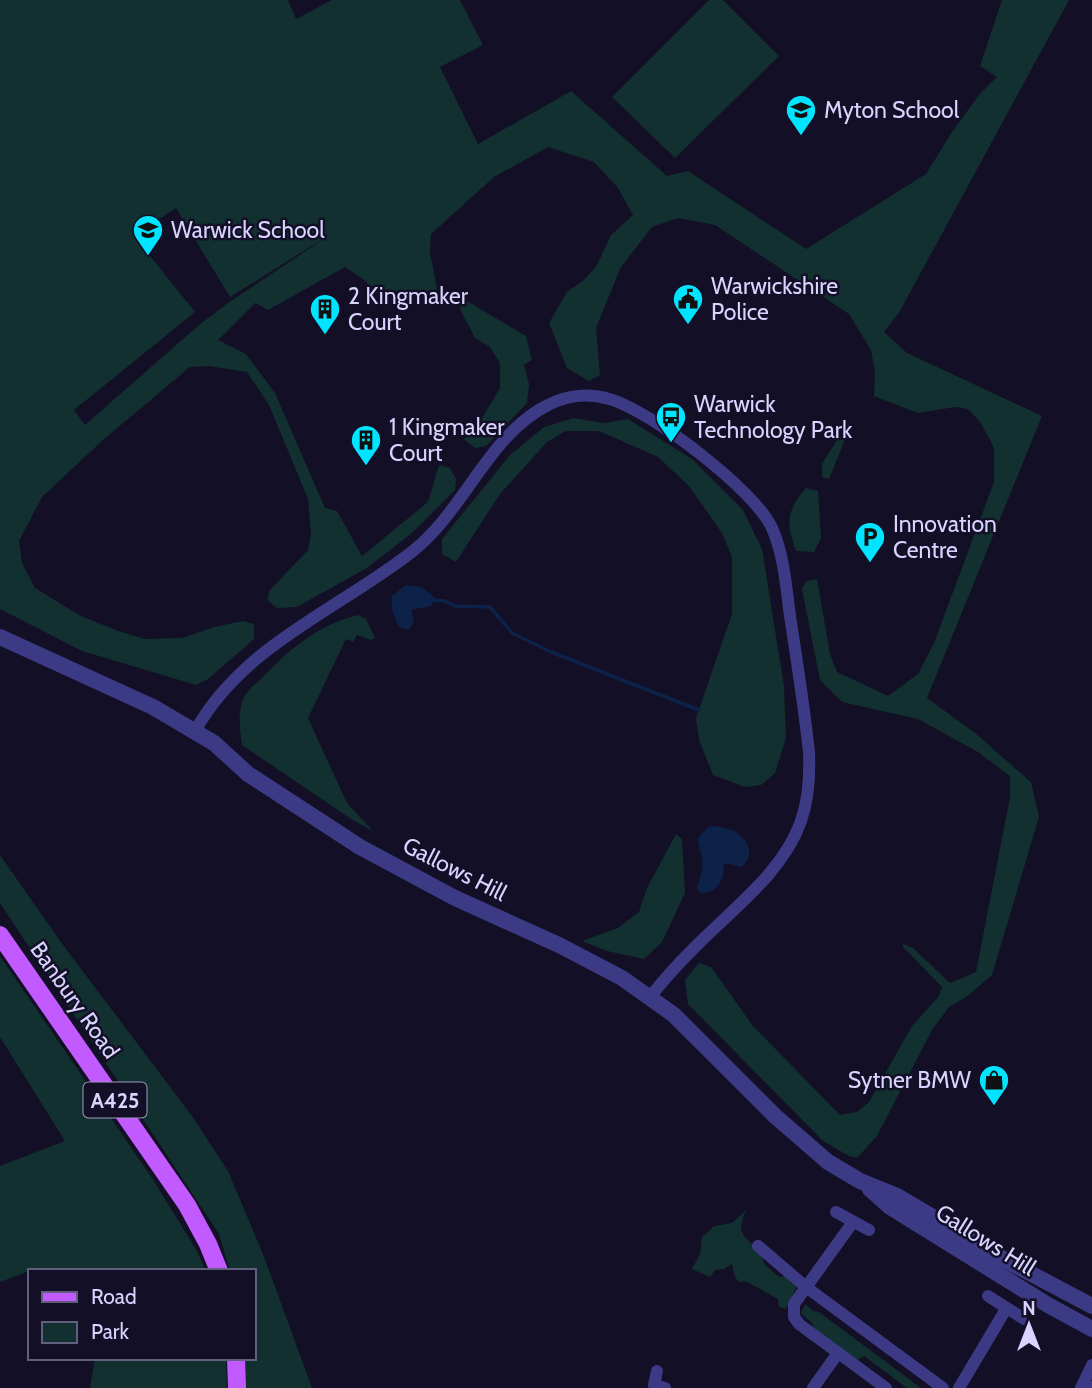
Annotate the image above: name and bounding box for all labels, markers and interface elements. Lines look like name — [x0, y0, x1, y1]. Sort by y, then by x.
school or university icon: Myton School — [784, 93, 818, 137]
place label: Myton School — [824, 96, 960, 124]
school or university icon: Warwick School — [131, 213, 165, 257]
place label: Warwick School — [171, 216, 325, 244]
place label: Warwickshire Police — [711, 272, 838, 326]
place label: 2 Kingmaker Court — [348, 282, 469, 336]
public building icon: Warwickshire Police — [671, 282, 705, 326]
building icon: 2 Kingmaker Court — [308, 292, 342, 336]
place label: Warwick Technology Park — [694, 390, 853, 444]
bus stop icon: Warwick Technology Park — [654, 400, 688, 444]
place label: 1 Kingmaker Court — [389, 413, 505, 467]
building icon: 1 Kingmaker Court — [349, 423, 383, 467]
place label: Innovation Centre — [893, 510, 997, 564]
parking icon: Innovation Centre — [853, 520, 887, 564]
street label: Gallows Hill — [398, 831, 512, 907]
street label: Banbury Road — [24, 936, 126, 1064]
shop icon: Sytner BMW — [977, 1063, 1011, 1107]
place label: Sytner BMW — [848, 1066, 971, 1094]
road number: A425 — [83, 1082, 146, 1118]
street label: Gallows Hill — [931, 1198, 1042, 1282]
legend — [28, 1269, 256, 1360]
text: Road — [91, 1284, 137, 1309]
north arrow — [994, 1290, 1064, 1360]
text: N — [1022, 1297, 1036, 1320]
text: Park — [91, 1319, 129, 1344]

